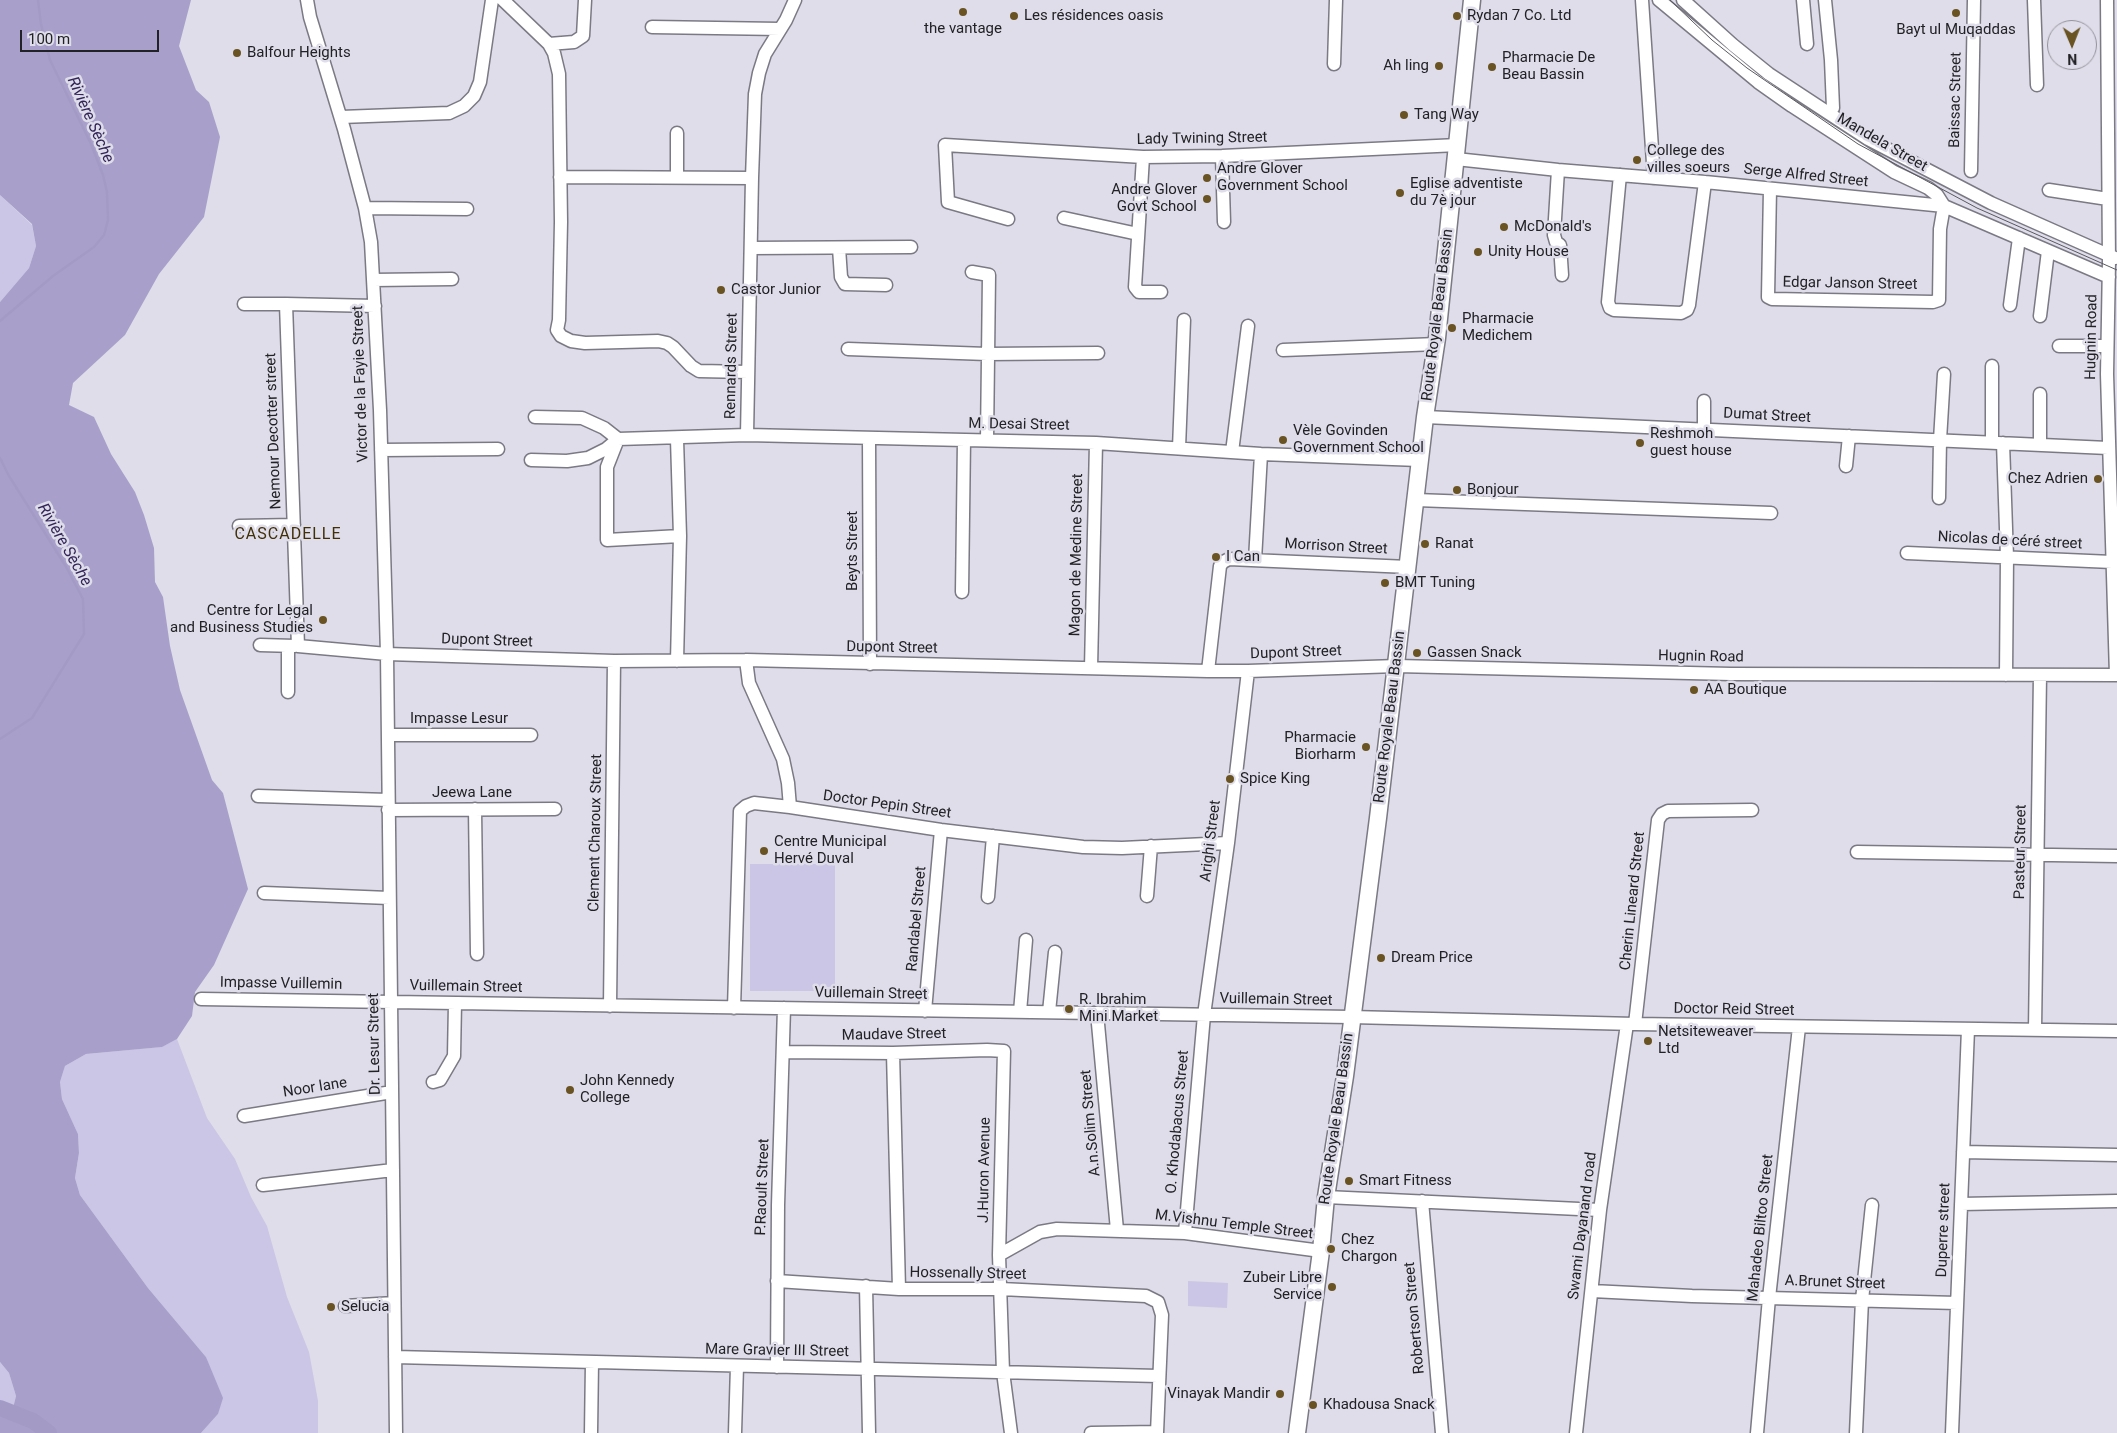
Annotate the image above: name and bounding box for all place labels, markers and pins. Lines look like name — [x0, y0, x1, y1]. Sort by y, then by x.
marker: the vantage — [957, 6, 969, 18]
place label: Les résidences oasis — [1024, 7, 1164, 25]
place label: Rydan 7 Co. Ltd — [1467, 7, 1571, 25]
marker: Bayt ul Muqaddas — [1950, 7, 1962, 19]
marker: Les résidences oasis — [1008, 10, 1020, 22]
marker: Rydan 7 Co. Ltd — [1451, 10, 1463, 22]
place label: the vantage — [924, 20, 1002, 38]
place label: Bayt ul Muqaddas — [1896, 21, 2016, 39]
place label: Balfour Heights — [247, 44, 351, 62]
marker: Balfour Heights — [231, 47, 243, 59]
place label: Pharmacie De Beau Bassin — [1502, 49, 1595, 84]
place label: Ah ling — [1383, 57, 1429, 75]
marker: Ah ling — [1433, 60, 1445, 72]
marker: Pharmacie De Beau Bassin — [1486, 61, 1498, 73]
place label: Tang Way — [1414, 106, 1479, 124]
marker: Tang Way — [1398, 109, 1410, 121]
place label: College des villes soeurs — [1647, 142, 1730, 177]
marker: College des villes soeurs — [1631, 154, 1643, 166]
place label: Andre Glover Government School — [1217, 160, 1348, 195]
marker: Andre Glover Government School — [1201, 172, 1213, 184]
place label: Eglise adventiste du 7è jour — [1410, 175, 1523, 210]
place label: Andre Glover Govt School — [1111, 181, 1197, 216]
marker: Eglise adventiste du 7è jour — [1394, 187, 1406, 199]
marker: Andre Glover Govt School — [1201, 193, 1213, 205]
place label: McDonald's — [1514, 218, 1592, 236]
marker: McDonald's — [1498, 221, 1510, 233]
place label: Unity House — [1488, 243, 1569, 261]
marker: Unity House — [1472, 246, 1484, 258]
place label: Castor Junior — [731, 281, 821, 299]
marker: Castor Junior — [715, 284, 727, 296]
place label: Pharmacie Medichem — [1462, 310, 1534, 345]
marker: Pharmacie Medichem — [1446, 322, 1458, 334]
place label: Vèle Govinden Government School — [1293, 422, 1424, 457]
place label: Reshmoh guest house — [1650, 425, 1732, 460]
marker: Vèle Govinden Government School — [1277, 434, 1289, 446]
marker: Reshmoh guest house — [1634, 437, 1646, 449]
place label: Chez Adrien — [2008, 470, 2088, 488]
marker: Chez Adrien — [2092, 473, 2104, 485]
place label: Bonjour — [1467, 481, 1519, 499]
marker: Bonjour — [1451, 484, 1463, 496]
place label: Ranat — [1435, 535, 1474, 553]
marker: Ranat — [1419, 538, 1431, 550]
place label: I Can — [1226, 548, 1260, 566]
marker: I Can — [1210, 551, 1222, 563]
place label: BMT Tuning — [1395, 574, 1475, 592]
marker: BMT Tuning — [1379, 577, 1391, 589]
place label: Centre for Legal and Business Studies — [170, 602, 313, 637]
marker: Centre for Legal and Business Studies — [317, 614, 329, 626]
place label: Gassen Snack — [1427, 644, 1522, 662]
marker: Gassen Snack — [1411, 647, 1423, 659]
place label: AA Boutique — [1704, 681, 1787, 699]
marker: AA Boutique — [1688, 684, 1700, 696]
place label: Pharmacie Biorharm — [1284, 729, 1356, 764]
marker: Pharmacie Biorharm — [1360, 741, 1372, 753]
place label: Spice King — [1240, 770, 1310, 788]
marker: Spice King — [1224, 773, 1236, 785]
place label: Centre Municipal Hervé Duval — [774, 833, 887, 868]
marker: Centre Municipal Hervé Duval — [758, 845, 770, 857]
place label: Dream Price — [1391, 949, 1473, 967]
marker: Dream Price — [1375, 952, 1387, 964]
place label: R. Ibrahim Mini Market — [1079, 991, 1158, 1026]
marker: R. Ibrahim Mini Market — [1063, 1003, 1075, 1015]
place label: Netsiteweaver Ltd — [1658, 1023, 1753, 1058]
marker: Netsiteweaver Ltd — [1642, 1035, 1654, 1047]
place label: John Kennedy College — [580, 1072, 674, 1107]
marker: John Kennedy College — [564, 1084, 576, 1096]
place label: Smart Fitness — [1359, 1172, 1452, 1190]
marker: Smart Fitness — [1343, 1175, 1355, 1187]
place label: Chez Chargon — [1341, 1231, 1397, 1266]
marker: Chez Chargon — [1325, 1243, 1337, 1255]
place label: Zubeir Libre Service — [1243, 1269, 1322, 1304]
marker: Zubeir Libre Service — [1326, 1281, 1338, 1293]
place label: Selucia — [341, 1298, 389, 1316]
marker: Selucia — [325, 1301, 337, 1313]
place label: Vinayak Mandir — [1167, 1385, 1270, 1403]
marker: Vinayak Mandir — [1274, 1388, 1286, 1400]
place label: Khadousa Snack — [1323, 1396, 1435, 1414]
marker: Khadousa Snack — [1307, 1399, 1319, 1411]

